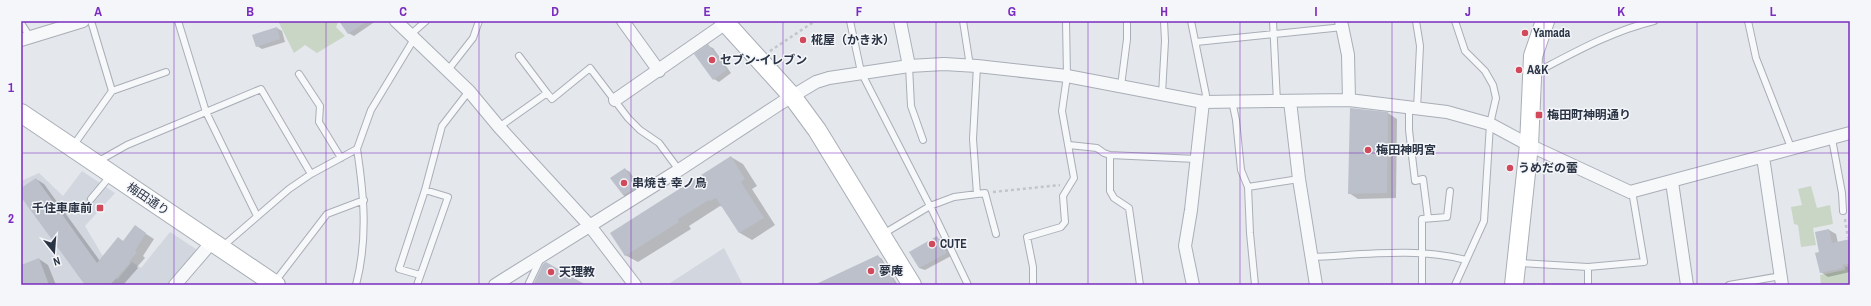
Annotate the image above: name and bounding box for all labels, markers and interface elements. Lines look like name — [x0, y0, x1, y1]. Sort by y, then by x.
text: A — [94, 3, 102, 20]
text: B — [246, 3, 254, 20]
text: C — [399, 3, 407, 20]
text: D — [551, 3, 559, 20]
text: E — [703, 3, 711, 20]
text: F — [856, 3, 863, 20]
text: G — [1008, 3, 1016, 20]
text: H — [1160, 3, 1168, 20]
text: I — [1315, 3, 1318, 20]
text: J — [1465, 3, 1471, 20]
text: K — [1617, 3, 1625, 20]
text: L — [1770, 3, 1777, 20]
place label: Yamada — [1533, 25, 1571, 41]
marker: Yamada — [1520, 28, 1530, 38]
place label: 椛屋（かき氷） — [811, 32, 895, 48]
marker: 椛屋（かき氷） — [798, 35, 808, 45]
place label: セブン-イレブン — [720, 52, 807, 68]
marker: セブン-イレブン — [707, 55, 717, 65]
place label: A&K — [1527, 62, 1549, 78]
marker: A&K — [1514, 65, 1524, 75]
text: 1 — [8, 79, 14, 96]
place label: 梅田町神明通り — [1547, 107, 1631, 123]
marker: 梅田町神明通り — [1534, 110, 1544, 120]
place label: 梅田神明宮 — [1376, 142, 1436, 158]
marker: 梅田神明宮 — [1363, 145, 1373, 155]
place label: うめだの蕾 — [1518, 160, 1578, 176]
marker: うめだの蕾 — [1505, 163, 1515, 173]
place label: 串焼き 幸ノ鳥 — [632, 175, 707, 191]
marker: 串焼き 幸ノ鳥 — [619, 178, 629, 188]
street label: 梅田通り — [124, 179, 172, 219]
place label: 千住車庫前 — [32, 200, 92, 216]
marker: 千住車庫前 — [95, 203, 105, 213]
text: 2 — [8, 210, 14, 227]
north arrow — [34, 232, 74, 272]
place label: CUTE — [940, 236, 967, 252]
marker: CUTE — [927, 239, 937, 249]
text: N — [52, 254, 62, 269]
place label: 夢庵 — [879, 263, 903, 279]
place label: 天理教 — [559, 264, 595, 280]
marker: 夢庵 — [866, 266, 876, 276]
marker: 天理教 — [546, 267, 556, 277]

